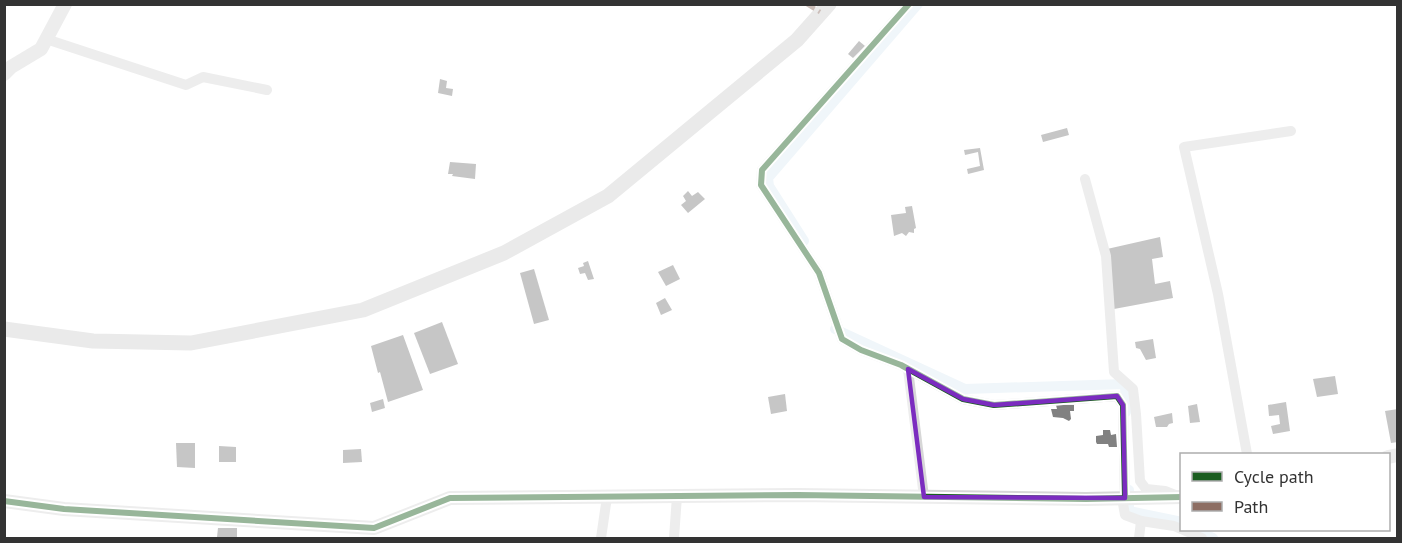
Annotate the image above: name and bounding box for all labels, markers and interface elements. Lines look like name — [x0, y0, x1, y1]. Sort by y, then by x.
legend — [1180, 453, 1390, 531]
text: Cycle path — [1234, 465, 1314, 488]
text: Path — [1234, 495, 1268, 518]

